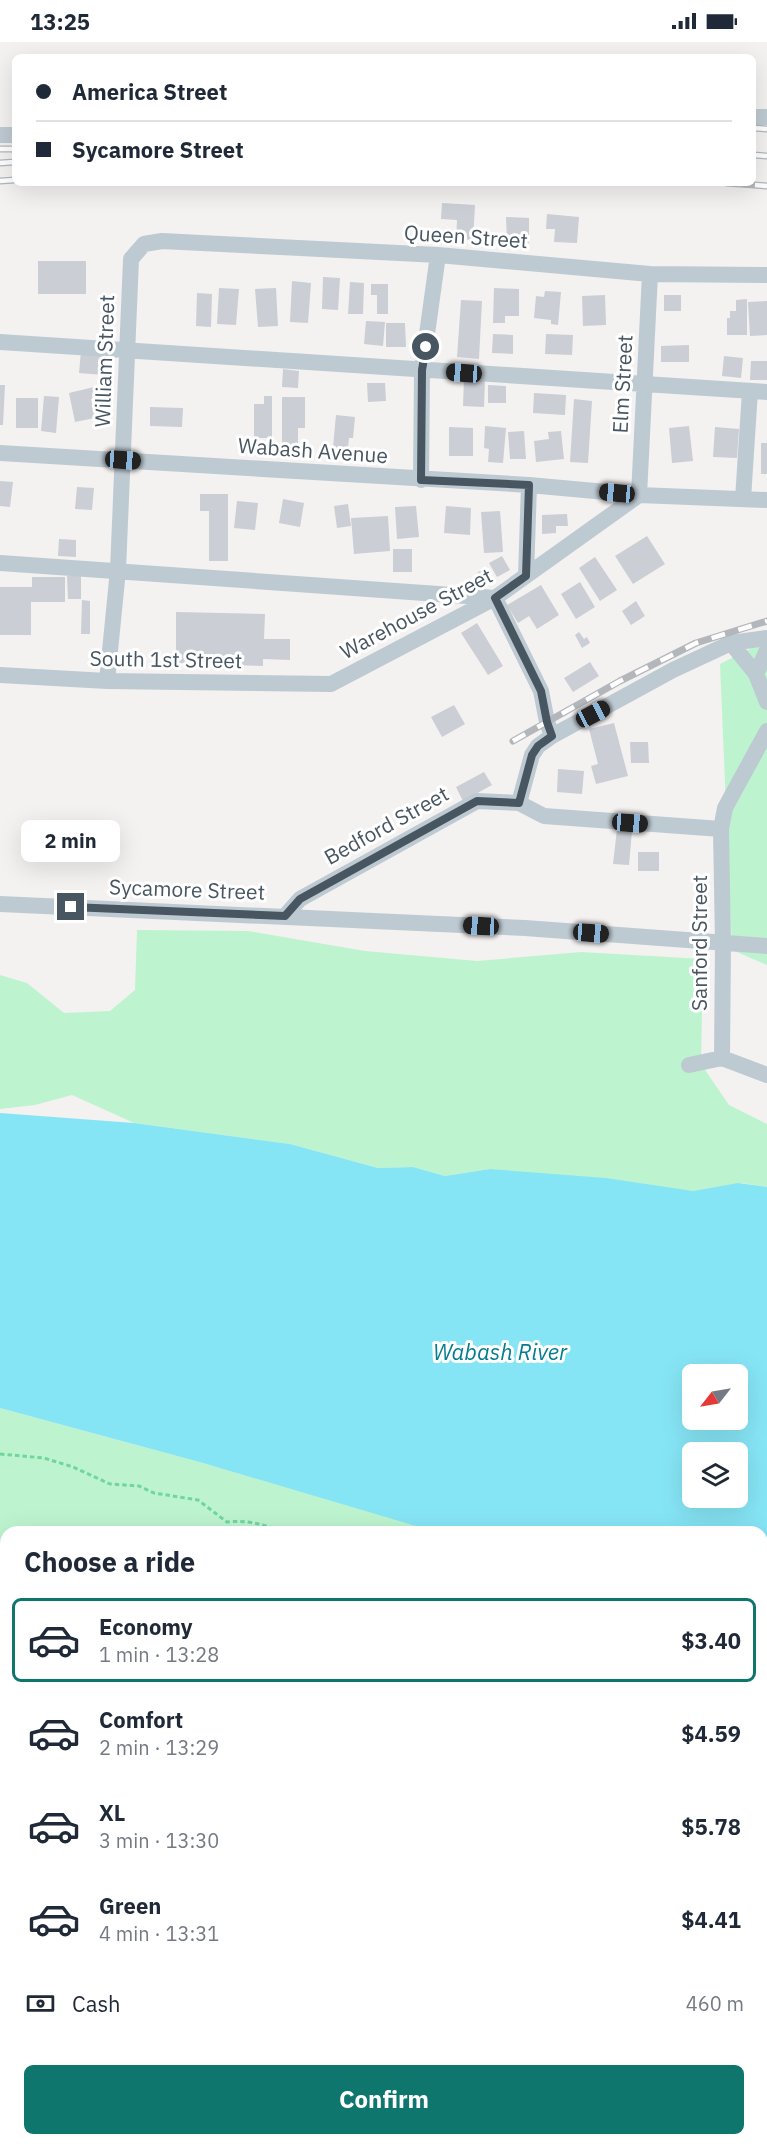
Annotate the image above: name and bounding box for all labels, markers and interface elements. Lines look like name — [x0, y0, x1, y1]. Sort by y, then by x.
text: 13:25 — [30, 7, 90, 36]
text: America Street — [72, 77, 227, 106]
text: Sycamore Street — [72, 135, 244, 164]
street label: Queen Street — [403, 218, 529, 254]
street label: William Street — [88, 294, 120, 428]
route start — [412, 333, 439, 360]
street label: Elm Street — [605, 334, 639, 434]
car — [445, 363, 483, 383]
street label: Wabash Avenue — [237, 431, 389, 469]
car — [104, 450, 142, 470]
car — [598, 482, 636, 504]
street label: Warehouse Street — [335, 561, 497, 665]
street label: South 1st Street — [89, 644, 243, 674]
car — [573, 698, 613, 730]
street label: Bedford Street — [319, 779, 453, 871]
car — [611, 813, 649, 833]
callout: 2 min — [22, 820, 121, 862]
text: 2 min — [44, 827, 97, 854]
street label: Sycamore Street — [108, 872, 266, 906]
street label: Sanford Street — [685, 875, 713, 1011]
route end — [57, 893, 84, 920]
car — [463, 916, 499, 936]
car — [572, 923, 610, 943]
water label: Wabash River — [433, 1337, 568, 1366]
north arrow — [682, 1364, 748, 1430]
map controls — [682, 1364, 748, 1508]
button: layers — [682, 1442, 748, 1508]
text: Choose a ride — [24, 1544, 195, 1579]
text: Economy — [99, 1612, 193, 1641]
icon: car — [27, 1613, 81, 1667]
text: $3.40 — [681, 1626, 741, 1655]
text: 1 min · 13:28 — [99, 1641, 219, 1668]
text: Comfort — [99, 1705, 183, 1734]
icon: car — [27, 1706, 81, 1760]
text: $4.59 — [681, 1719, 741, 1748]
text: 2 min · 13:29 — [99, 1734, 219, 1761]
text: XL — [99, 1798, 125, 1827]
icon: car — [27, 1799, 81, 1853]
text: $5.78 — [681, 1812, 741, 1841]
text: 3 min · 13:30 — [99, 1827, 219, 1854]
text: Green — [99, 1891, 161, 1920]
icon: car — [27, 1892, 81, 1946]
text: $4.41 — [681, 1905, 741, 1934]
text: 4 min · 13:31 — [99, 1920, 219, 1947]
icon: cash — [24, 1987, 57, 2020]
text: Cash — [72, 1989, 121, 2018]
text: 460 m — [686, 1990, 744, 2017]
button: Confirm — [24, 2065, 744, 2134]

